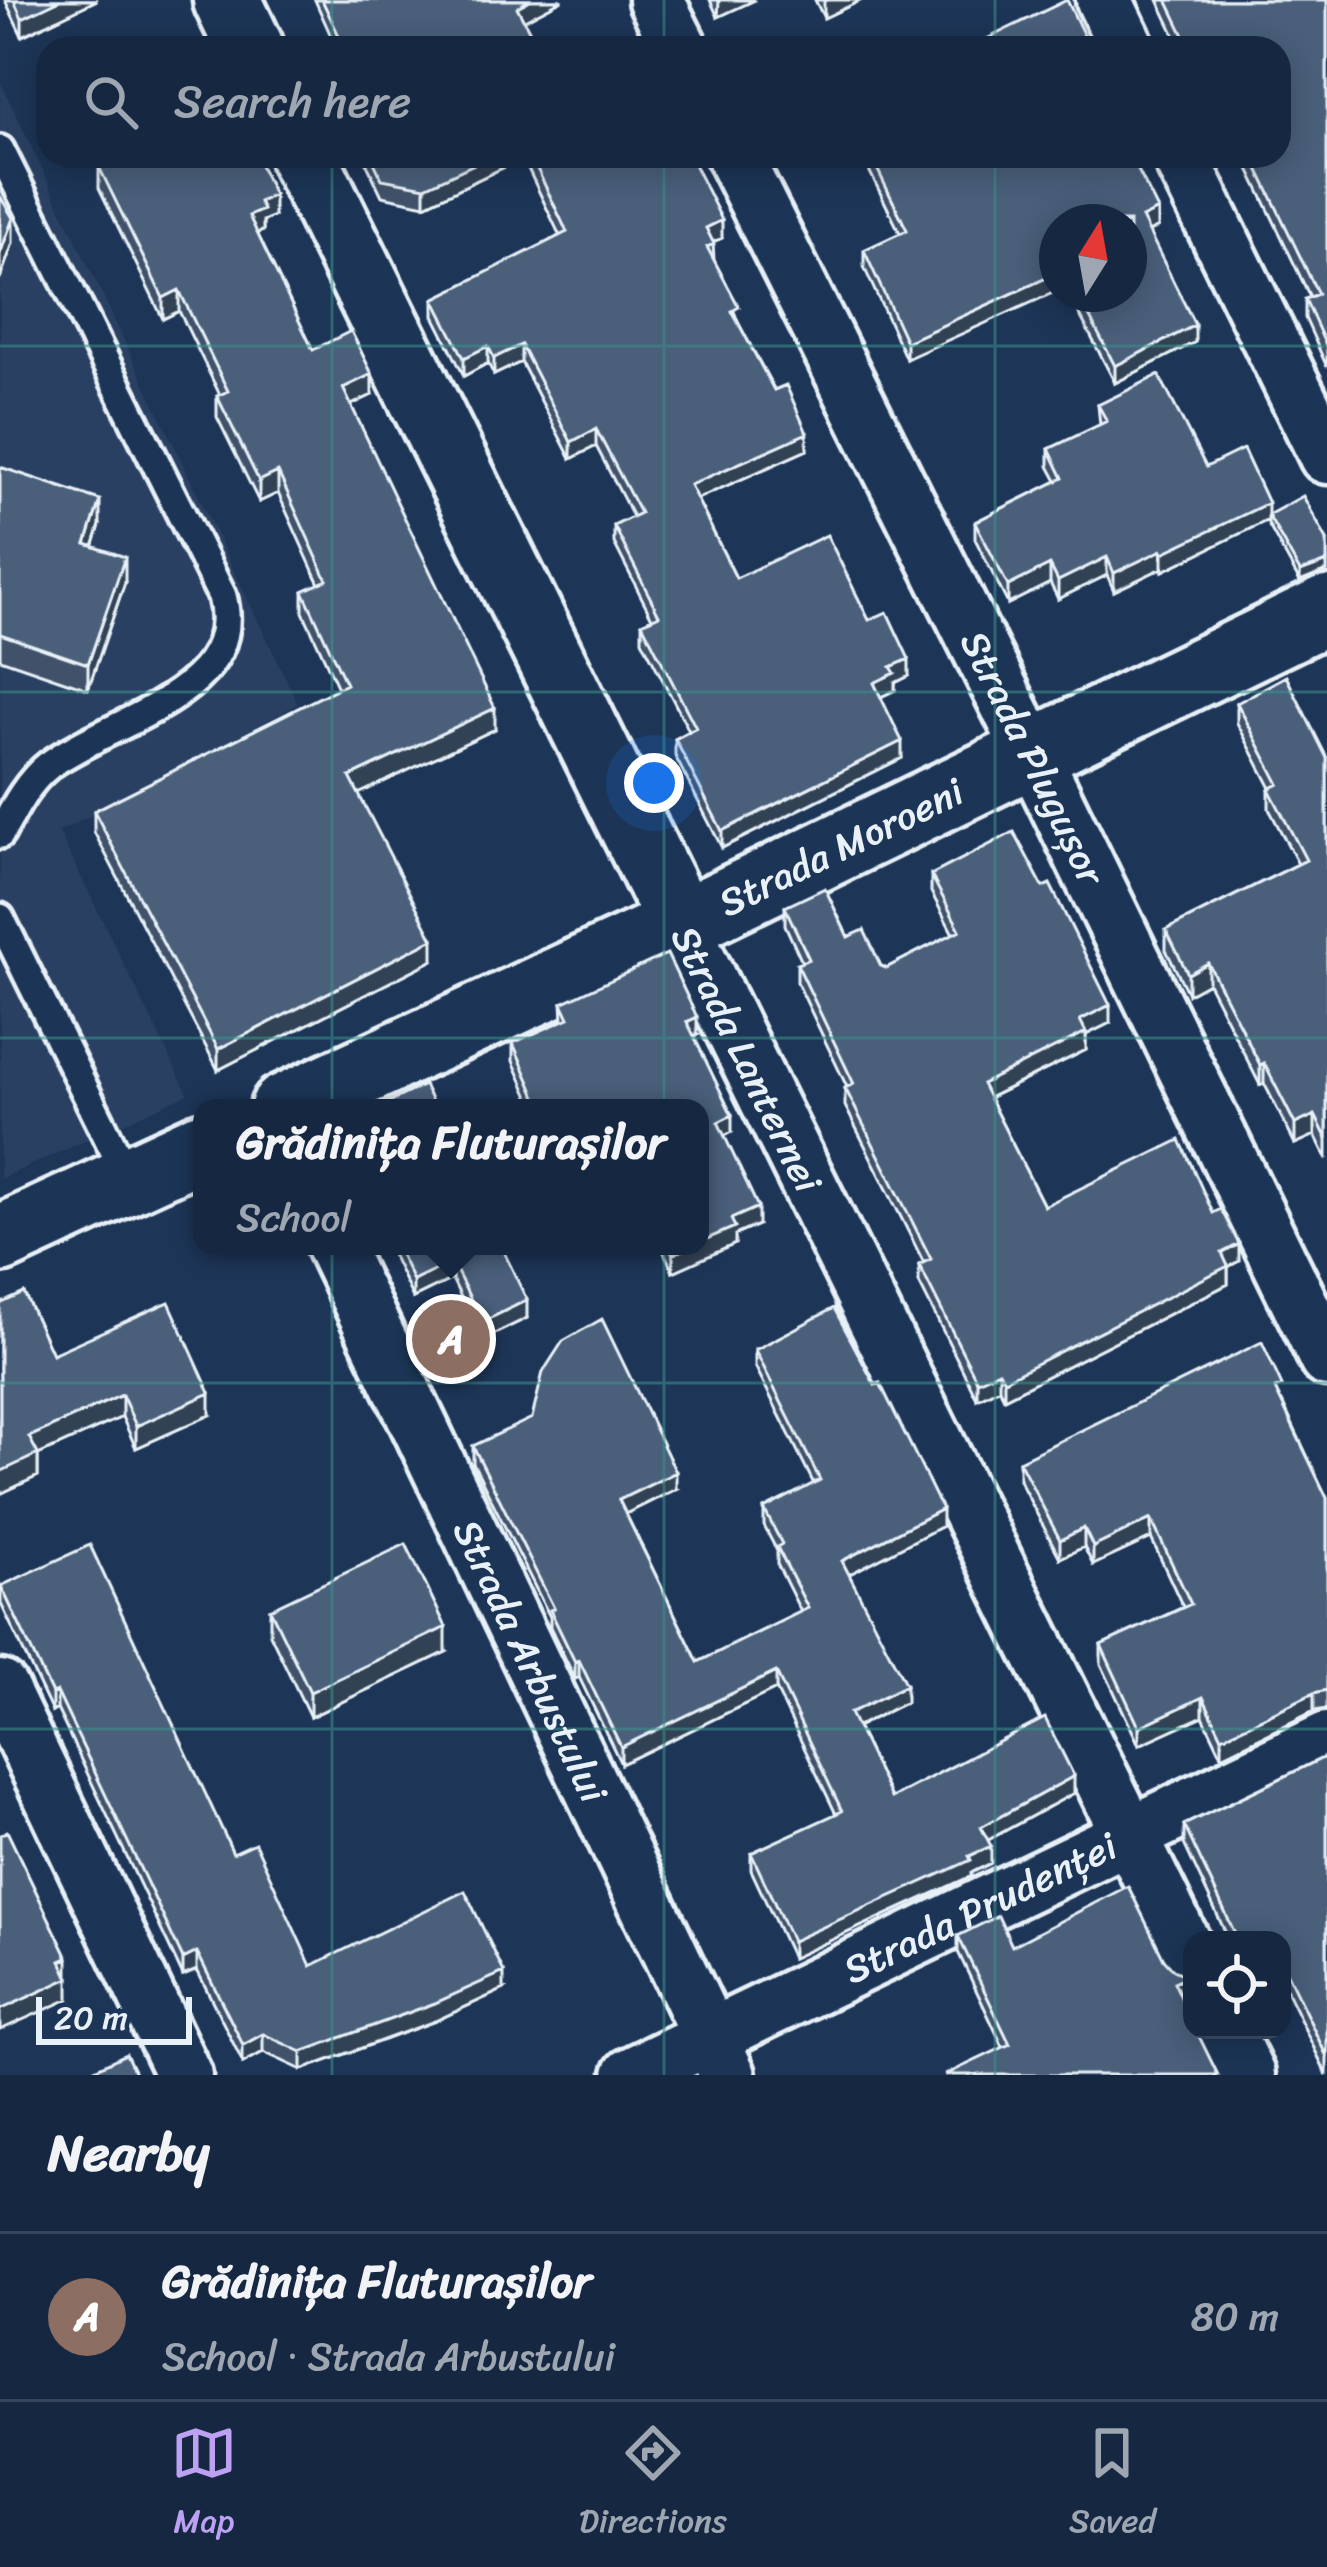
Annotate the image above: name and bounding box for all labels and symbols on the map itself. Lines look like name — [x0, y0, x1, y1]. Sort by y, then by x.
north arrow — [1039, 204, 1147, 312]
street label: Strada Plugușor — [941, 618, 1127, 899]
your location — [624, 753, 684, 813]
street label: Strada Moroeni — [706, 757, 976, 936]
street label: Strada Lanternei — [652, 913, 843, 1205]
pin: A — [412, 1294, 490, 1384]
street label: Strada Arbustului — [434, 1507, 629, 1815]
street label: Strada Prudenței — [831, 1811, 1130, 2003]
scale bar — [36, 1991, 192, 2044]

